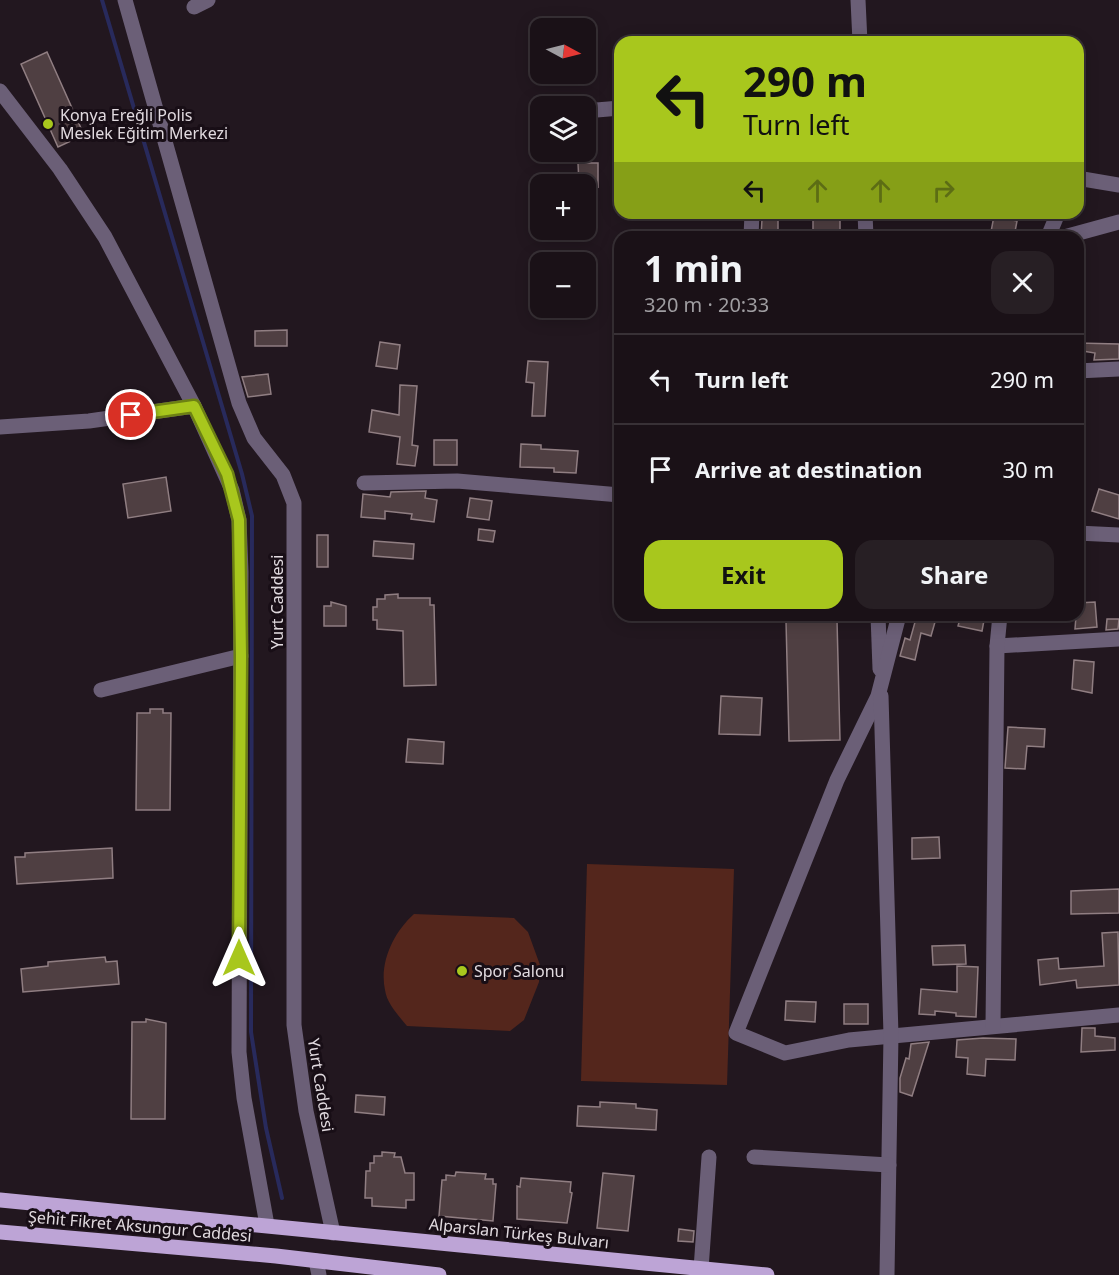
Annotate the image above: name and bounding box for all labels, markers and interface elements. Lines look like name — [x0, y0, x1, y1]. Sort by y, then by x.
north arrow — [530, 18, 596, 84]
map controls — [530, 18, 596, 318]
text: 290 m — [743, 52, 867, 109]
icon: left — [644, 60, 722, 138]
button: layers — [530, 96, 596, 162]
place label: Konya Ereğli Polis Meslek Eğitim Merkezi — [60, 104, 228, 144]
text: Turn left — [743, 106, 849, 143]
marker: Konya Ereğli Polis Meslek Eğitim Merkezi — [41, 117, 55, 131]
button: + — [530, 174, 596, 240]
icon: left — [738, 174, 771, 207]
icon: ahead — [801, 174, 834, 207]
icon: ahead — [864, 174, 897, 207]
icon: right — [927, 174, 960, 207]
text: 1 min — [644, 244, 743, 293]
button: close — [991, 251, 1054, 314]
button: − — [530, 252, 596, 318]
text: 320 m · 20:33 — [644, 291, 769, 318]
icon: left — [644, 363, 677, 396]
text: Turn left — [695, 364, 789, 394]
text: 290 m — [990, 364, 1054, 394]
pin — [105, 389, 156, 440]
icon: arrive — [114, 398, 147, 431]
icon: arrive — [644, 453, 677, 486]
text: Arrive at destination — [695, 454, 922, 484]
text: 30 m — [1003, 454, 1054, 484]
button: Exit — [644, 540, 843, 609]
button: Share — [855, 540, 1054, 609]
street label: Yurt Caddesi — [266, 555, 288, 649]
position arrow — [207, 926, 271, 990]
place label: Spor Salonu — [474, 960, 564, 982]
marker: Spor Salonu — [455, 964, 469, 978]
street label: Yurt Caddesi — [303, 1037, 339, 1133]
street label: Şehit Fikret Aksungur Caddesi — [27, 1205, 253, 1247]
street label: Alparslan Türkeş Bulvarı — [428, 1213, 610, 1253]

